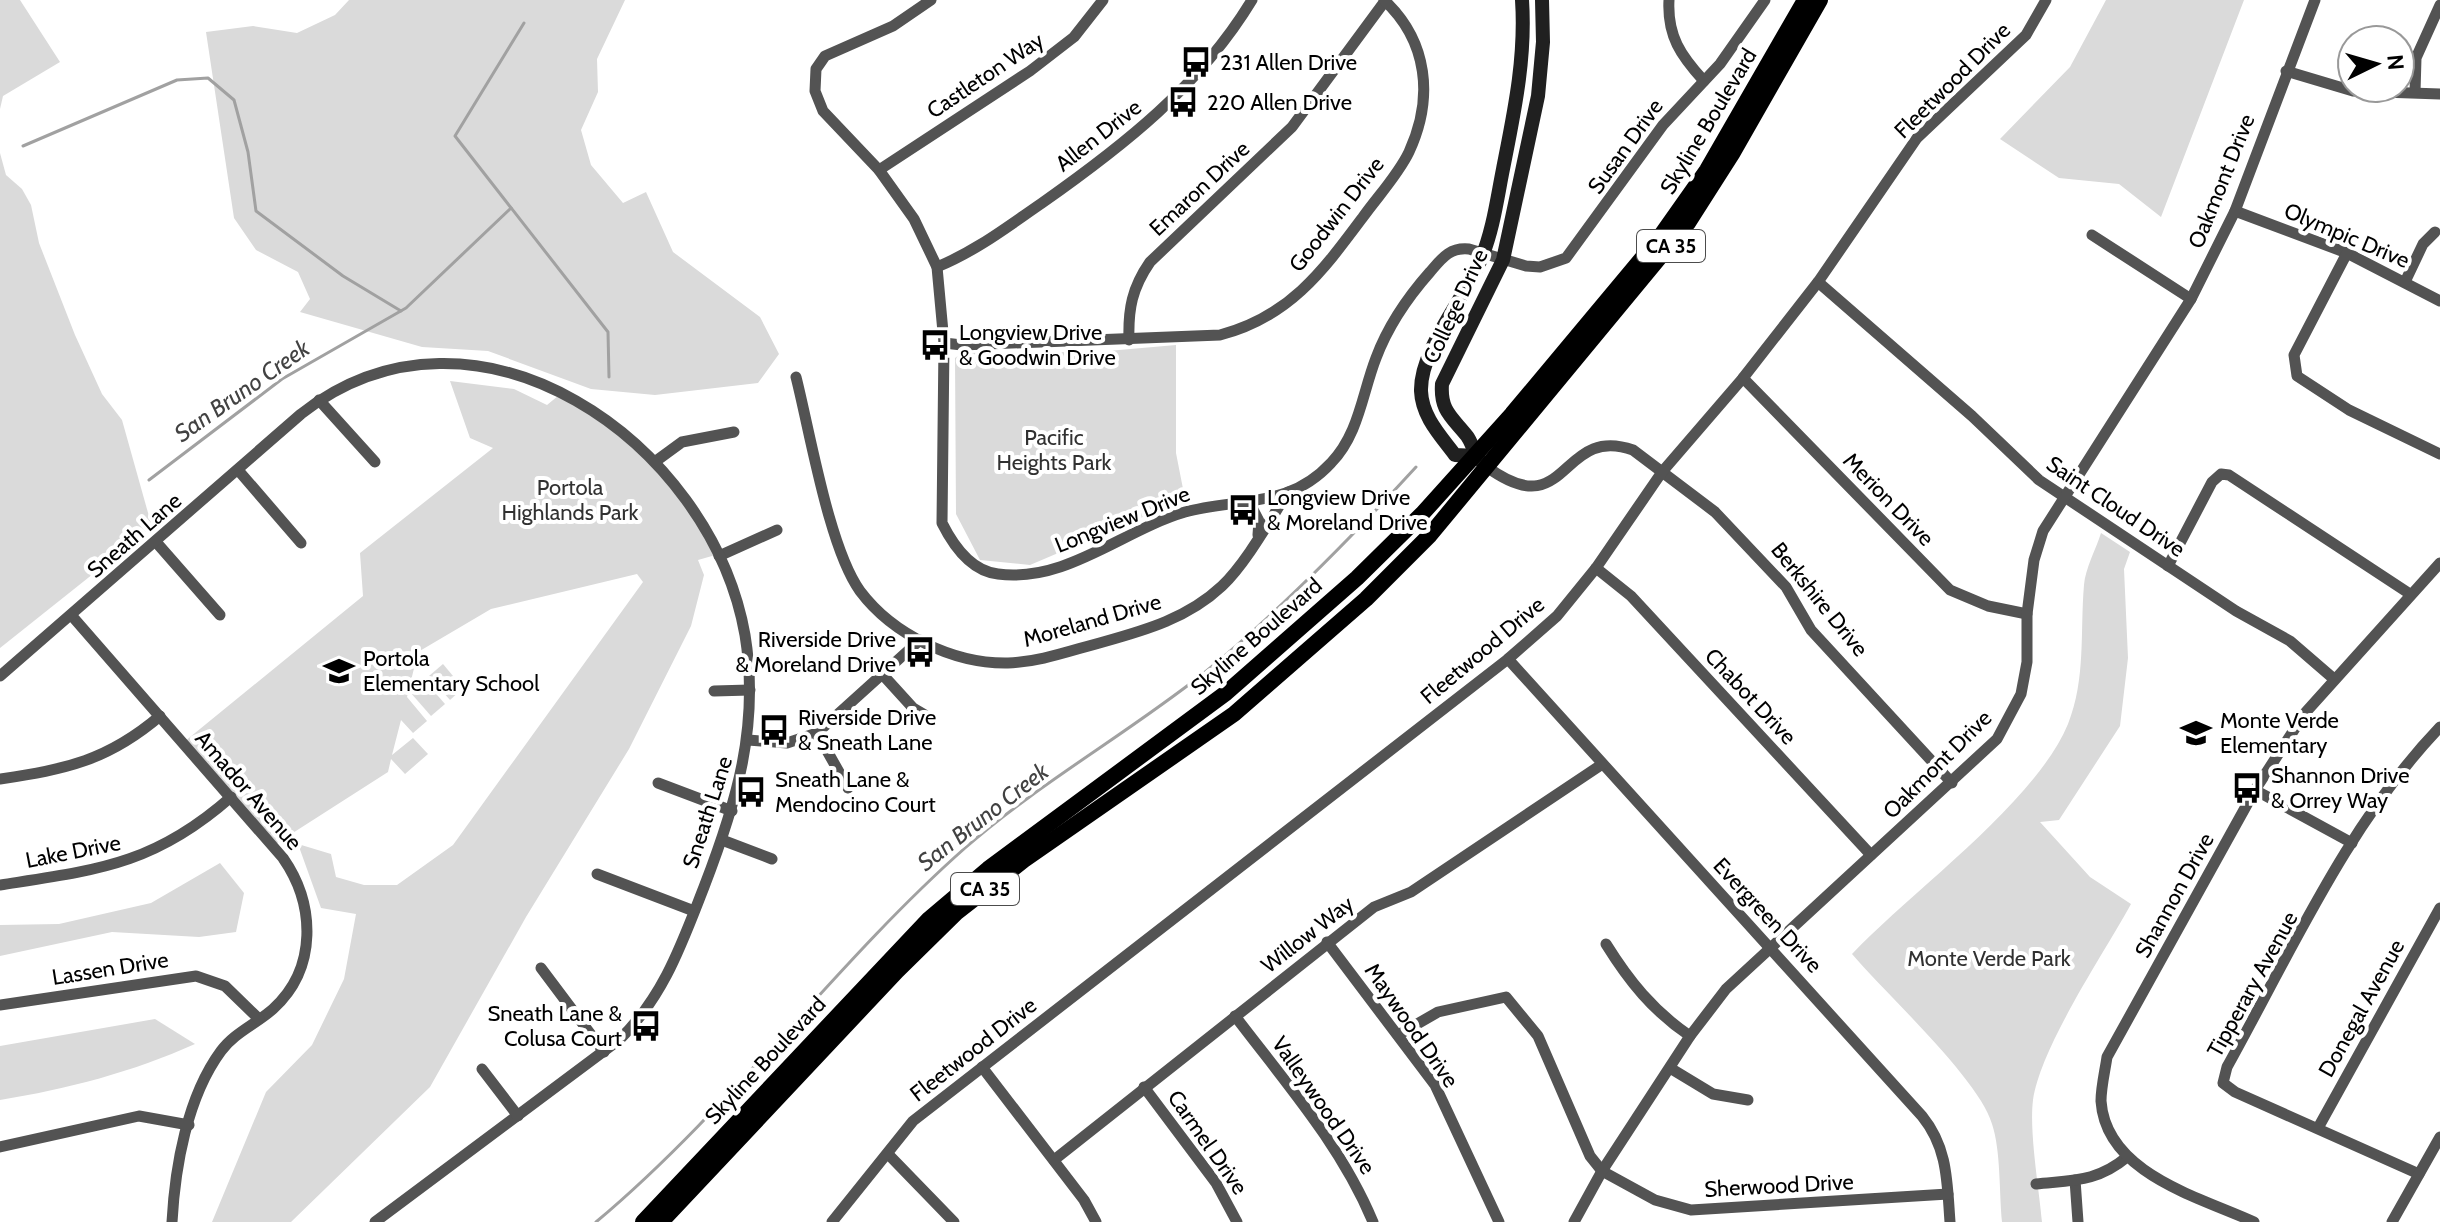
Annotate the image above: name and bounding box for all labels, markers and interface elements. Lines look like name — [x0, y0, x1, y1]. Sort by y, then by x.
street label: Fleetwood Drive — [1889, 17, 2016, 144]
north arrow — [2336, 24, 2416, 104]
street label: Castleton Way — [922, 27, 1049, 124]
street label: Skyline Boulevard — [1654, 44, 1763, 199]
bus stop icon: 231 Allen Drive — [1179, 45, 1213, 79]
place label: 231 Allen Drive — [1220, 49, 1357, 76]
text: N — [2381, 53, 2410, 71]
bus stop icon: 220 Allen Drive — [1166, 85, 1200, 119]
place label: 220 Allen Drive — [1207, 89, 1352, 116]
street label: Allen Drive — [1050, 94, 1147, 177]
street label: Susan Drive — [1582, 94, 1669, 199]
street label: Oakmont Drive — [2182, 110, 2261, 252]
street label: Emaron Drive — [1144, 135, 1255, 242]
street label: Goodwin Drive — [1283, 152, 1390, 277]
street label: Olympic Drive — [2280, 197, 2414, 274]
road number: CA 35 — [1637, 230, 1705, 262]
street label: College Drive — [1417, 245, 1494, 368]
place label: Longview Drive & Goodwin Drive — [959, 319, 1116, 371]
bus stop icon: Longview Drive & Goodwin Drive — [918, 328, 952, 362]
water label: San Bruno Creek — [169, 333, 315, 448]
park label: Pacific Heights Park — [997, 424, 1112, 476]
street label: Merion Drive — [1838, 447, 1940, 552]
street label: Saint Cloud Drive — [2041, 450, 2190, 563]
park label: Portola Highlands Park — [502, 474, 639, 526]
street label: Longview Drive — [1051, 480, 1194, 559]
place label: Longview Drive & Moreland Drive — [1267, 484, 1428, 536]
street label: Sneath Lane — [82, 487, 187, 584]
bus stop icon: Longview Drive & Moreland Drive — [1226, 493, 1260, 527]
street label: Berkshire Drive — [1765, 537, 1874, 662]
street label: Skyline Boulevard — [1185, 572, 1328, 701]
street label: Moreland Drive — [1020, 588, 1164, 653]
street label: Fleetwood Drive — [1415, 591, 1550, 710]
place label: Riverside Drive & Moreland Drive — [735, 626, 896, 678]
bus stop icon: Riverside Drive & Moreland Drive — [903, 635, 937, 669]
street label: Chabot Drive — [1699, 643, 1802, 750]
place label: Portola Elementary School — [363, 645, 540, 697]
school or university icon: Portola Elementary School — [322, 654, 356, 688]
place label: Riverside Drive & Sneath Lane — [798, 704, 936, 756]
street label: Oakmont Drive — [1877, 704, 1997, 824]
place label: Monte Verde Elementary — [2220, 707, 2339, 759]
bus stop icon: Riverside Drive & Sneath Lane — [757, 713, 791, 747]
school or university icon: Monte Verde Elementary — [2179, 716, 2213, 750]
street label: Amador Avenue — [189, 725, 308, 856]
street label: Sneath Lane — [677, 753, 738, 872]
water label: San Bruno Creek — [911, 756, 1055, 877]
place label: Shannon Drive & Orrey Way — [2271, 762, 2410, 814]
place label: Sneath Lane & Mendocino Court — [775, 766, 936, 818]
bus stop icon: Shannon Drive & Orrey Way — [2230, 771, 2264, 805]
bus stop icon: Sneath Lane & Mendocino Court — [734, 775, 768, 809]
street label: Shannon Drive — [2129, 828, 2220, 962]
street label: Lake Drive — [23, 829, 123, 874]
street label: Evergreen Drive — [1708, 852, 1828, 978]
road number: CA 35 — [951, 873, 1019, 905]
street label: Willow Way — [1256, 890, 1359, 979]
street label: Tipperary Avenue — [2201, 907, 2304, 1062]
street label: Donegal Avenue — [2313, 935, 2410, 1082]
park label: Monte Verde Park — [1907, 945, 2071, 972]
street label: Lassen Drive — [50, 946, 170, 991]
street label: Maywood Drive — [1359, 958, 1464, 1093]
street label: Skyline Boulevard — [699, 991, 832, 1130]
street label: Fleetwood Drive — [905, 992, 1042, 1107]
place label: Sneath Lane & Colusa Court — [488, 1000, 623, 1052]
bus stop icon: Sneath Lane & Colusa Court — [629, 1009, 663, 1043]
street label: Valleywood Drive — [1266, 1031, 1381, 1179]
street label: Carmel Drive — [1162, 1085, 1253, 1200]
street label: Sherwood Drive — [1704, 1168, 1854, 1203]

